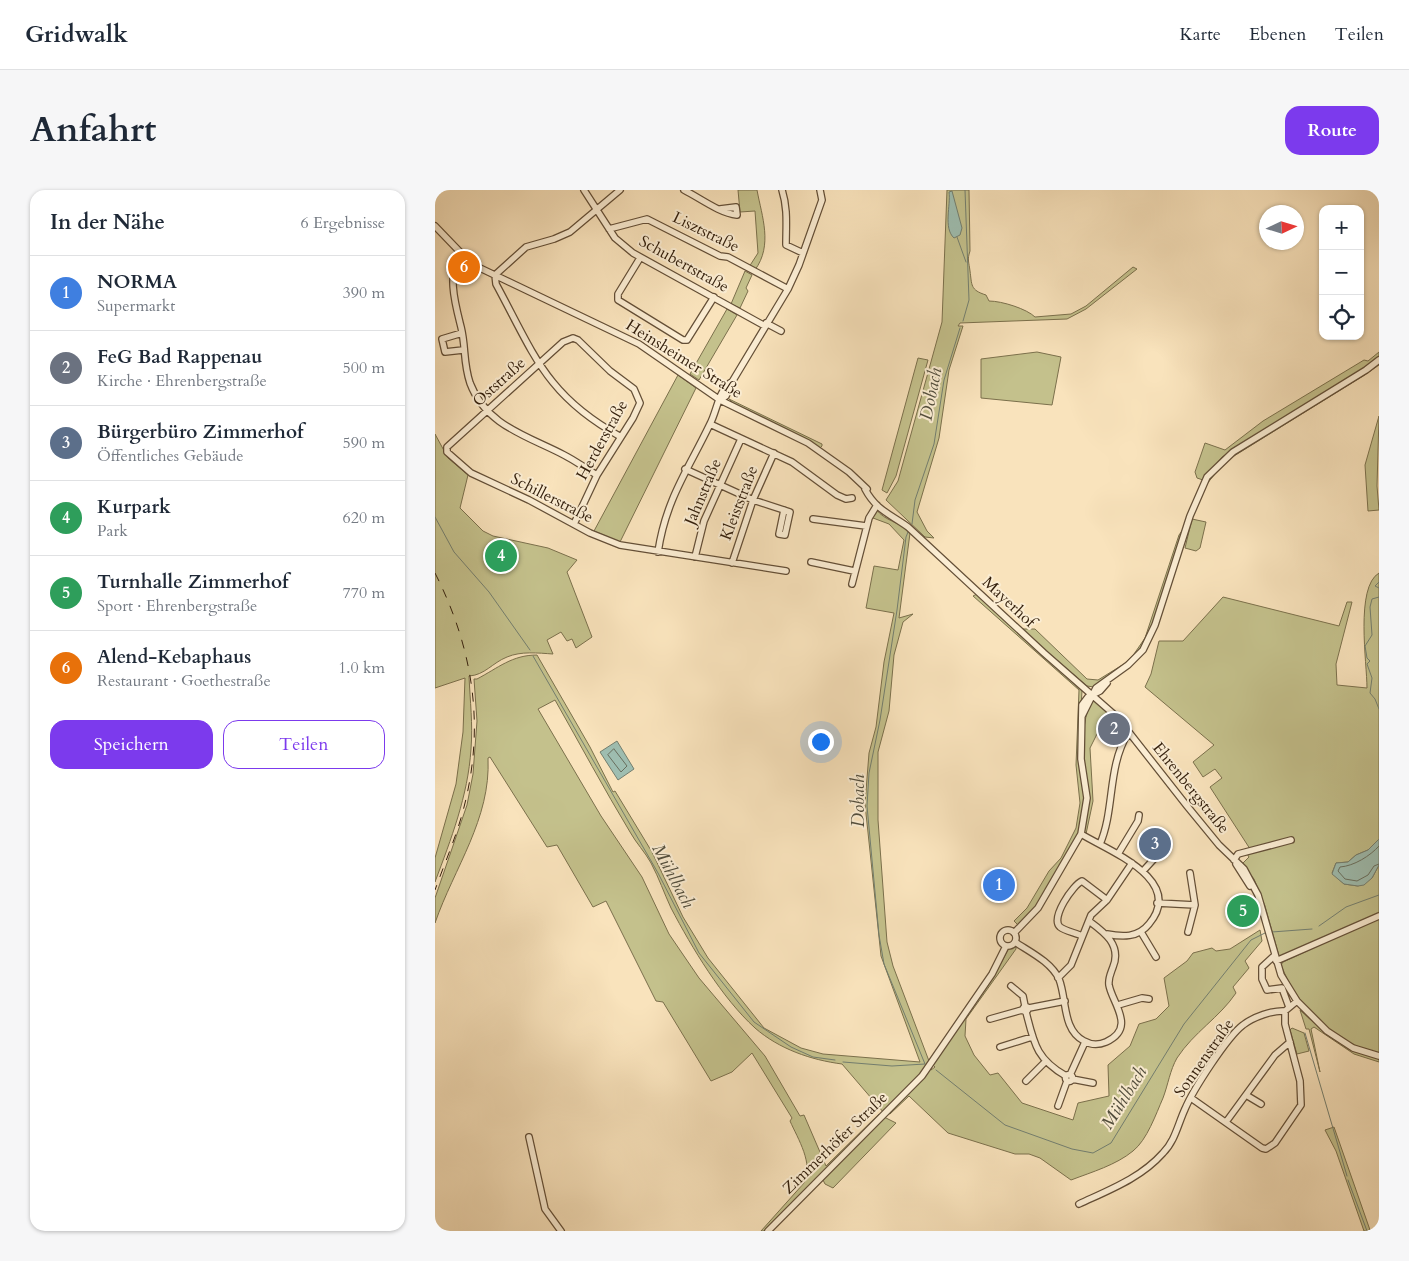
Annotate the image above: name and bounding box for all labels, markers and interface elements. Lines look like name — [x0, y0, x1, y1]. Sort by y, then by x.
text: Gridwalk — [25, 18, 128, 51]
text: Karte — [1179, 22, 1221, 47]
text: Ebenen — [1249, 22, 1307, 47]
text: Teilen — [1335, 22, 1384, 47]
text: Anfahrt — [30, 106, 156, 154]
button: Route — [1285, 106, 1379, 155]
north arrow — [1259, 205, 1304, 250]
map controls — [1319, 205, 1364, 340]
button: + — [1319, 205, 1364, 250]
street label: Lisztstraße — [669, 206, 743, 258]
text: In der Nähe — [50, 208, 165, 237]
text: 6 Ergebnisse — [300, 212, 385, 234]
street label: Schubertstraße — [635, 230, 733, 298]
pin: 6 — [448, 248, 480, 286]
button: − — [1319, 250, 1364, 295]
text: NORMA — [97, 269, 177, 295]
text: 1 — [62, 282, 70, 304]
text: 390 m — [343, 282, 385, 304]
text: Supermarkt — [97, 295, 175, 317]
button: locate — [1319, 295, 1364, 340]
street label: Heinsheimer Straße — [621, 314, 747, 404]
text: FeG Bad Rappenau — [97, 344, 262, 370]
street label: Oststraße — [468, 352, 530, 412]
text: 2 — [62, 357, 70, 379]
text: 500 m — [343, 357, 385, 379]
water label: Dobach — [914, 365, 948, 422]
text: Kirche · Ehrenbergstraße — [97, 370, 267, 392]
street label: Herderstraße — [571, 396, 633, 484]
text: Bürgerbüro Zimmerhof — [97, 419, 304, 445]
text: 3 — [62, 432, 70, 454]
text: 590 m — [343, 432, 385, 454]
text: Öffentliches Gebäude — [97, 445, 244, 467]
street label: Jahnstraße — [678, 455, 727, 530]
street label: Kleiststraße — [715, 463, 763, 543]
street label: Schillerstraße — [507, 468, 597, 528]
text: Kurpark — [97, 494, 171, 520]
text: 4 — [62, 507, 70, 529]
text: 620 m — [343, 507, 385, 529]
text: Park — [97, 520, 128, 542]
pin: 4 — [485, 537, 517, 575]
text: Turnhalle Zimmerhof — [97, 569, 289, 595]
street label: Mayerhof — [977, 572, 1043, 635]
text: 5 — [62, 582, 70, 604]
text: 770 m — [343, 582, 385, 604]
text: Sport · Ehrenbergstraße — [97, 595, 257, 617]
text: Alend-Kebaphaus — [97, 644, 251, 670]
text: 6 — [62, 657, 70, 679]
text: 1.0 km — [338, 657, 385, 679]
text: Restaurant · Goethestraße — [97, 670, 271, 692]
pin: 2 — [1098, 710, 1130, 748]
button: Speichern — [50, 720, 213, 769]
button: Teilen — [223, 720, 385, 769]
your location — [808, 729, 834, 755]
street label: Ehrenbergstraße — [1147, 738, 1235, 838]
water label: Dobach — [846, 774, 871, 828]
pin: 3 — [1139, 825, 1171, 863]
water label: Mühlbach — [646, 839, 701, 913]
pin: 1 — [983, 866, 1015, 904]
pin: 5 — [1227, 892, 1259, 930]
street label: Sonnenstraße — [1169, 1014, 1239, 1102]
water label: Mühlbach — [1095, 1061, 1153, 1134]
street label: Zimmerhöfer Straße — [778, 1087, 892, 1199]

